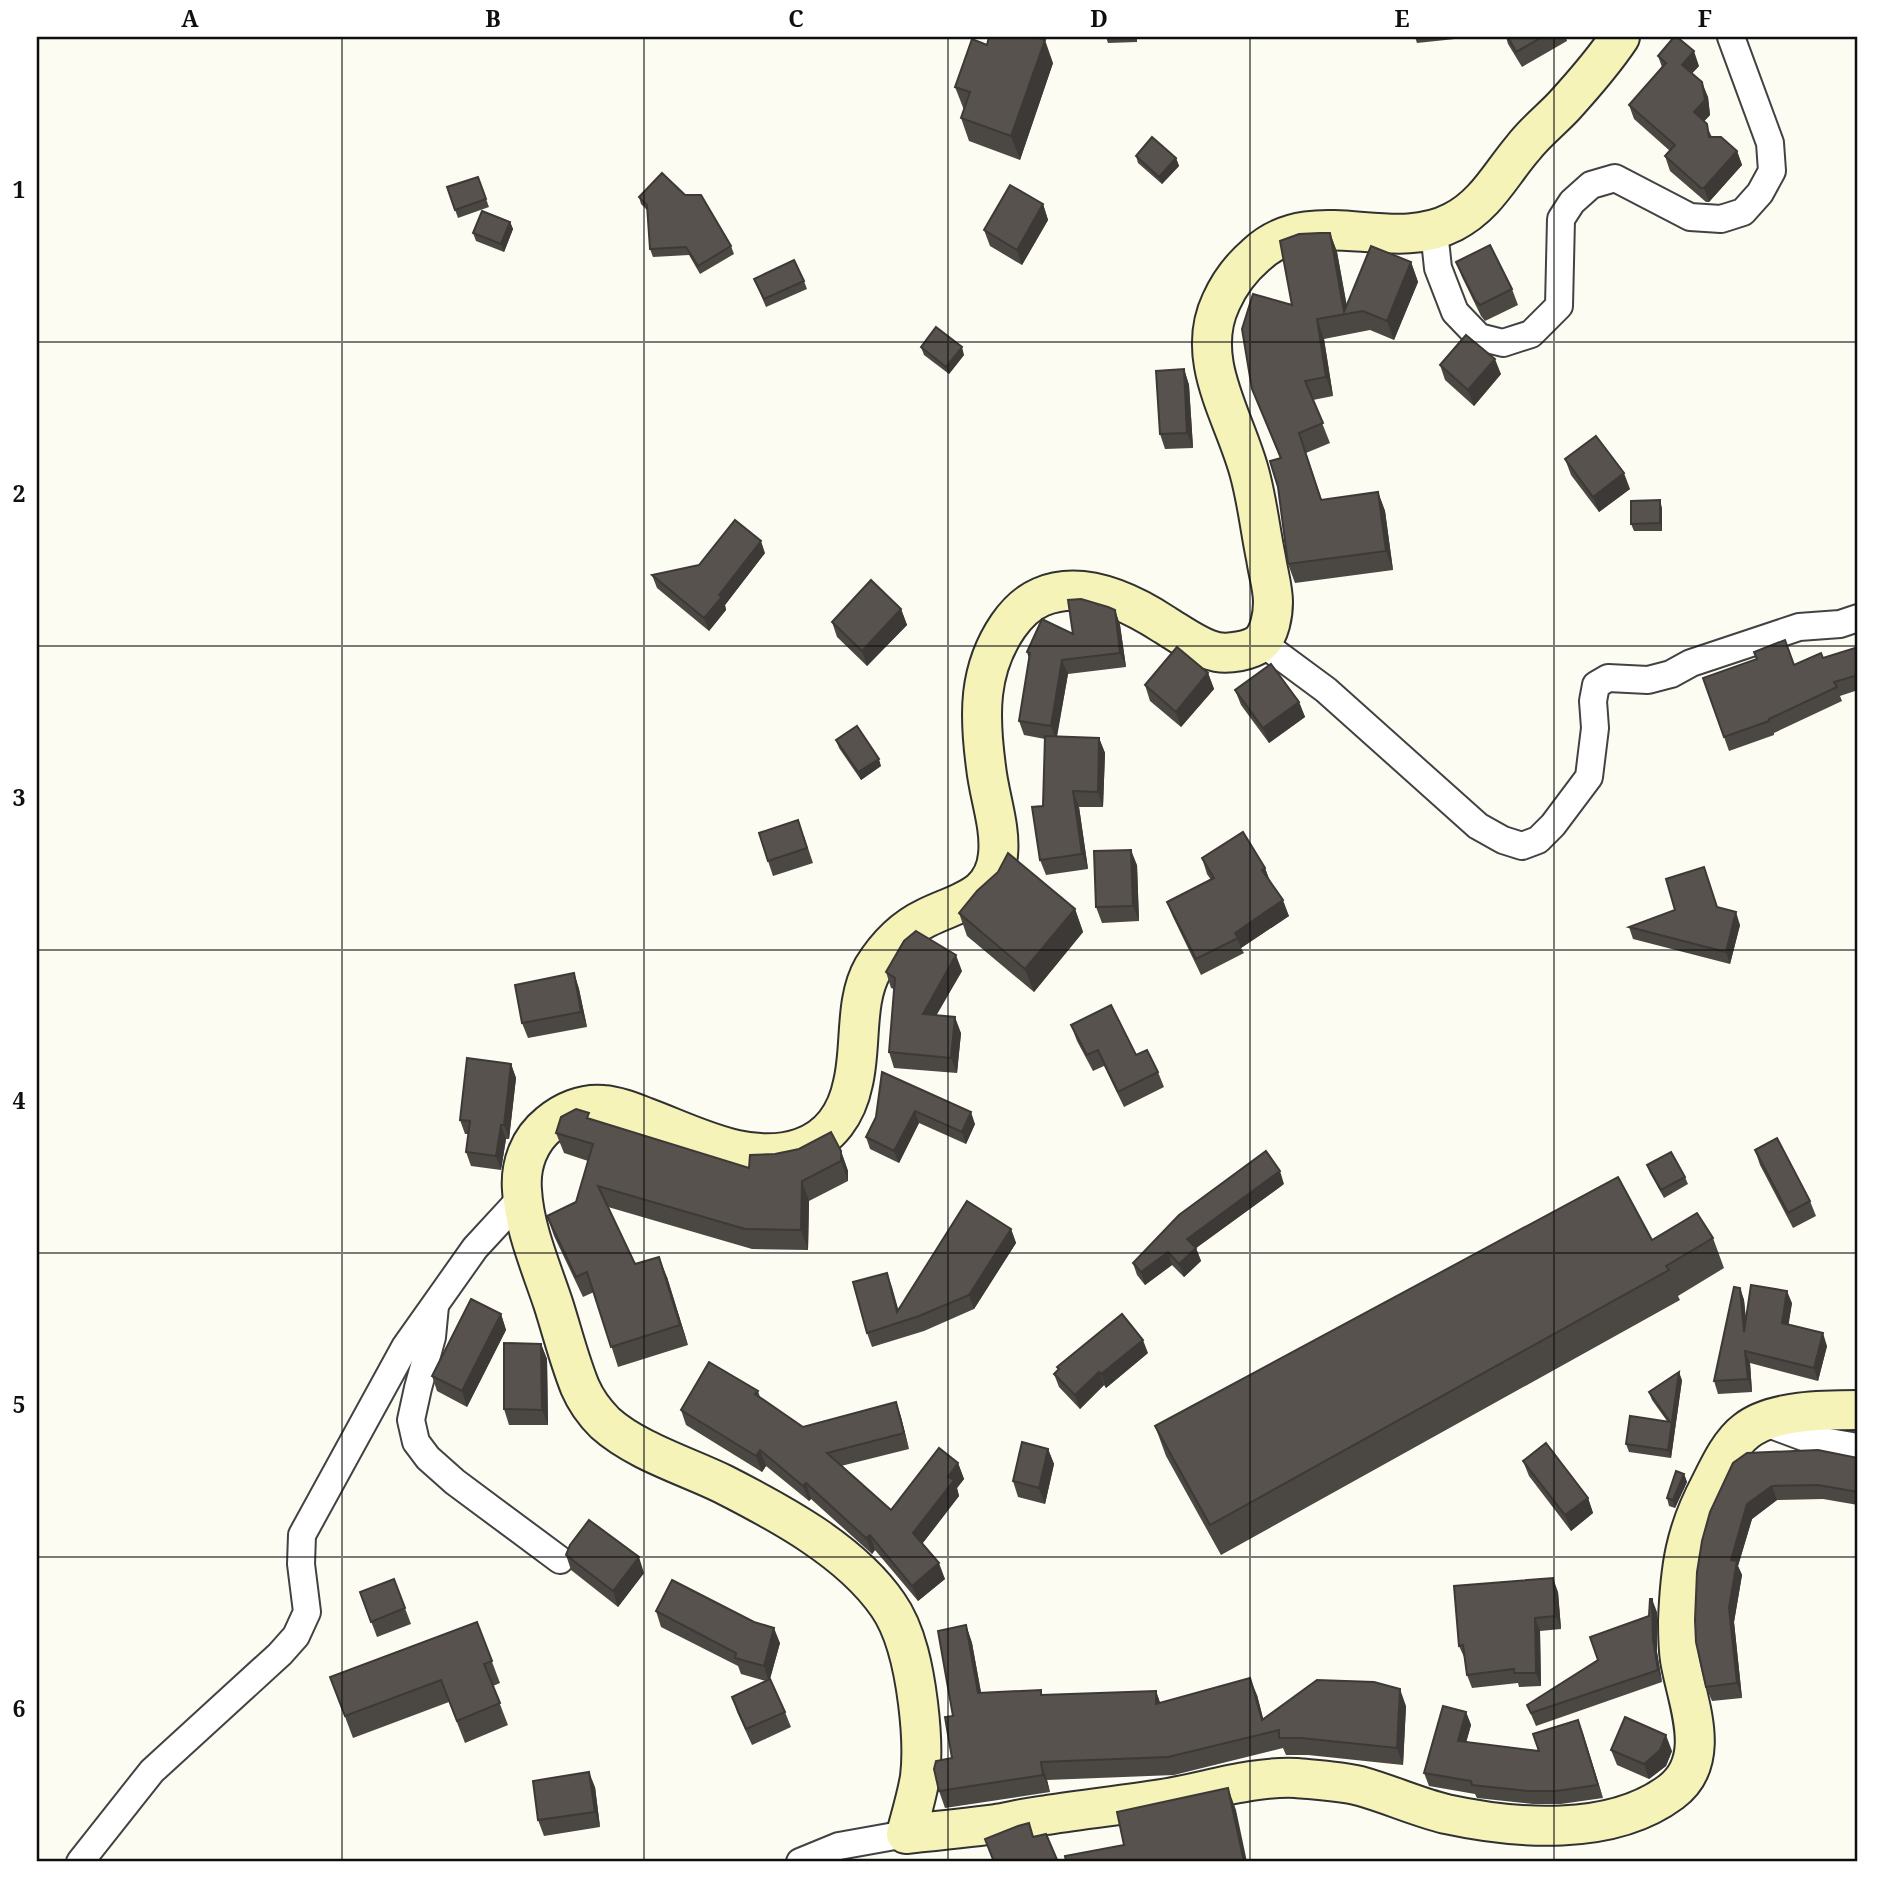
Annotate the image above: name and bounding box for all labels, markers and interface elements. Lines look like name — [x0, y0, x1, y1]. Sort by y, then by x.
text: A — [181, 2, 199, 34]
text: B — [485, 2, 501, 34]
text: C — [788, 2, 804, 34]
text: D — [1090, 2, 1108, 34]
text: E — [1394, 2, 1410, 34]
text: F — [1698, 2, 1712, 34]
text: 1 — [13, 173, 26, 205]
text: 2 — [13, 477, 26, 509]
text: 3 — [13, 781, 26, 813]
text: 4 — [13, 1084, 26, 1116]
text: 5 — [13, 1388, 26, 1420]
text: 6 — [13, 1692, 26, 1724]

